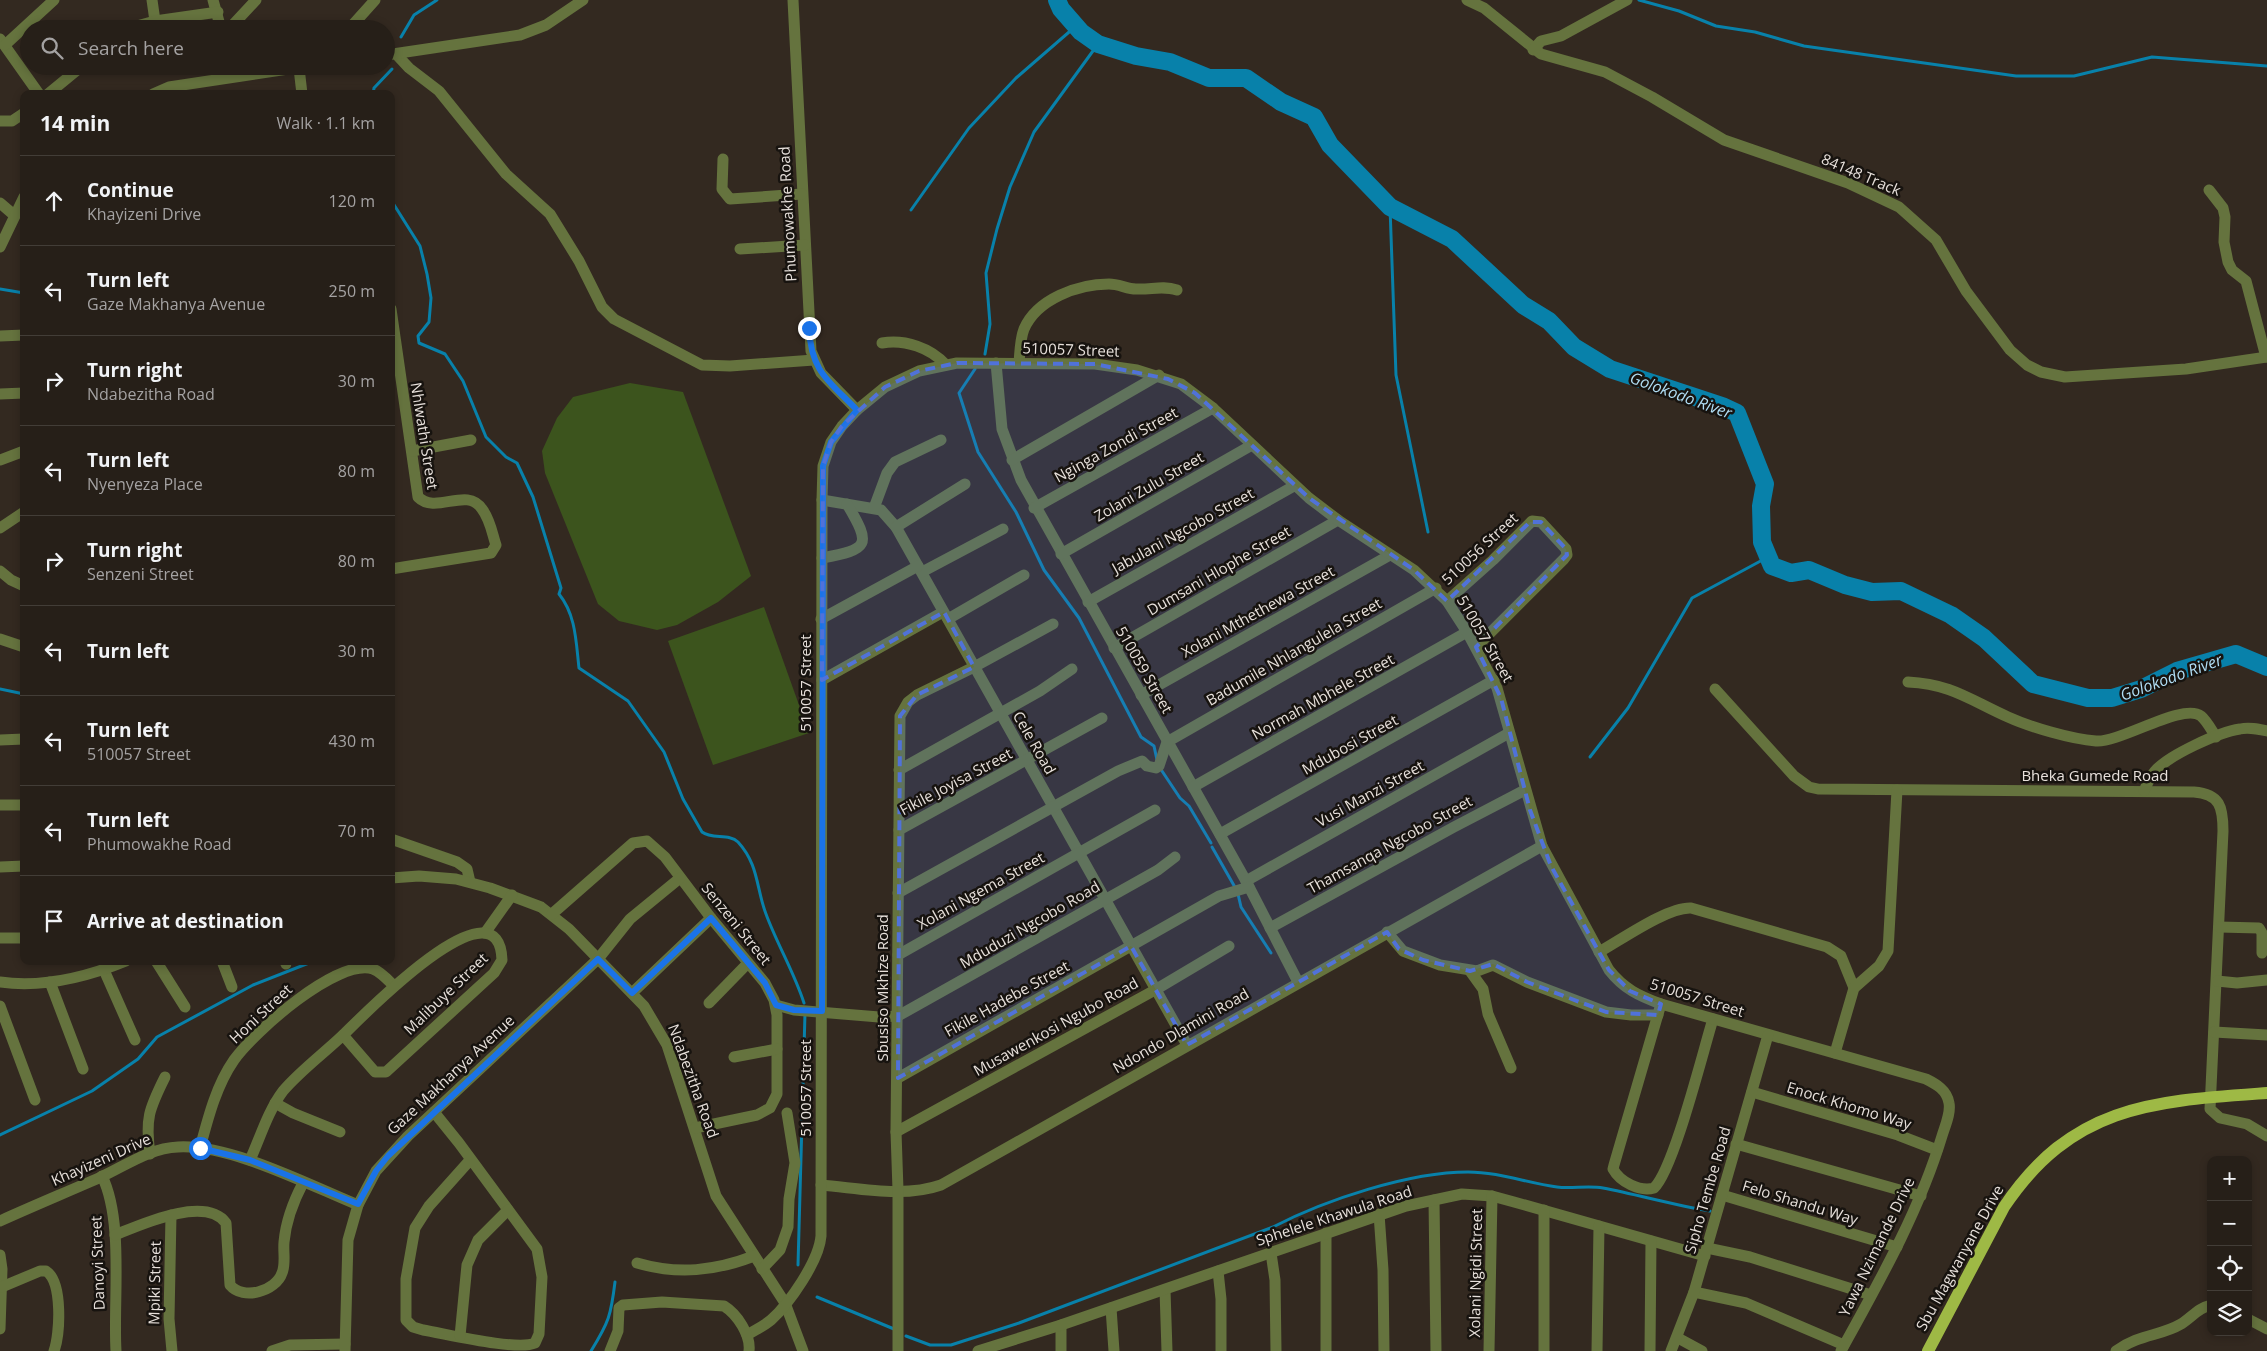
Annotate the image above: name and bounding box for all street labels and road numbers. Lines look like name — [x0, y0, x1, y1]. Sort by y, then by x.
street label: Phumowakhe Road — [773, 146, 801, 282]
street label: 84148 Track — [1819, 148, 1904, 200]
street label: 510057 Street — [1022, 337, 1120, 361]
street label: Nhlwathi Street — [407, 381, 443, 491]
street label: Nginga Zondi Street — [1050, 402, 1181, 486]
street label: Zolani Zulu Street — [1090, 447, 1207, 526]
street label: Jabulani Ngcobo Street — [1106, 483, 1257, 578]
street label: 510056 Street — [1437, 508, 1522, 589]
street label: Dumsani Hlophe Street — [1143, 521, 1294, 619]
street label: Xolani Mthethewa Street — [1178, 561, 1338, 662]
street label: 510057 Street — [1453, 591, 1519, 686]
street label: Badumile Nhlangulela Street — [1202, 593, 1385, 710]
street label: 510059 Street — [1112, 622, 1178, 717]
street label: 510057 Street — [795, 634, 815, 732]
street label: Normah Mbhele Street — [1248, 649, 1397, 744]
street label: Cele Road — [1009, 707, 1061, 778]
street label: Mdubosi Street — [1298, 709, 1401, 779]
street label: Fikile Joyisa Street — [896, 743, 1015, 819]
street label: Vusi Manzi Street — [1312, 755, 1427, 831]
street label: Bheka Gumede Road — [2021, 765, 2169, 785]
street label: Thamsanqa Ngcobo Street — [1304, 790, 1475, 898]
street label: Xolani Ngema Street — [913, 847, 1048, 933]
street label: Mduduzi Ngcobo Road — [956, 876, 1103, 972]
street label: Senzeni Street — [698, 878, 776, 969]
street label: Sbusiso Mkhize Road — [872, 914, 892, 1062]
street label: Malibuye Street — [399, 948, 492, 1039]
street label: Fikile Hadebe Street — [941, 956, 1072, 1041]
street label: Musawenkosi Ngubo Road — [969, 972, 1142, 1080]
street label: 510057 Street — [1648, 973, 1747, 1021]
street label: Honi Street — [225, 979, 296, 1047]
street label: Ndondo Dlamini Road — [1109, 983, 1252, 1077]
street label: Gaze Makhanya Avenue — [382, 1010, 518, 1139]
street label: Ndabezitha Road — [664, 1021, 724, 1140]
street label: 510057 Street — [795, 1039, 815, 1137]
street label: Enock Khomo Way — [1784, 1077, 1915, 1134]
street label: Sipho Tembe Road — [1679, 1124, 1735, 1256]
street label: Khayizeni Drive — [48, 1128, 154, 1190]
street label: Yawa Nzimande Drive — [1834, 1174, 1918, 1319]
street label: Felo Shandu Way — [1740, 1175, 1861, 1229]
street label: Sphelele Khawula Road — [1253, 1180, 1414, 1250]
street label: Sbu Magwanyane Drive — [1911, 1181, 2008, 1334]
street label: Xolani Ngidi Street — [1464, 1208, 1486, 1337]
street label: Danoyi Street — [85, 1215, 109, 1311]
street label: Mpiki Street — [143, 1241, 165, 1325]

